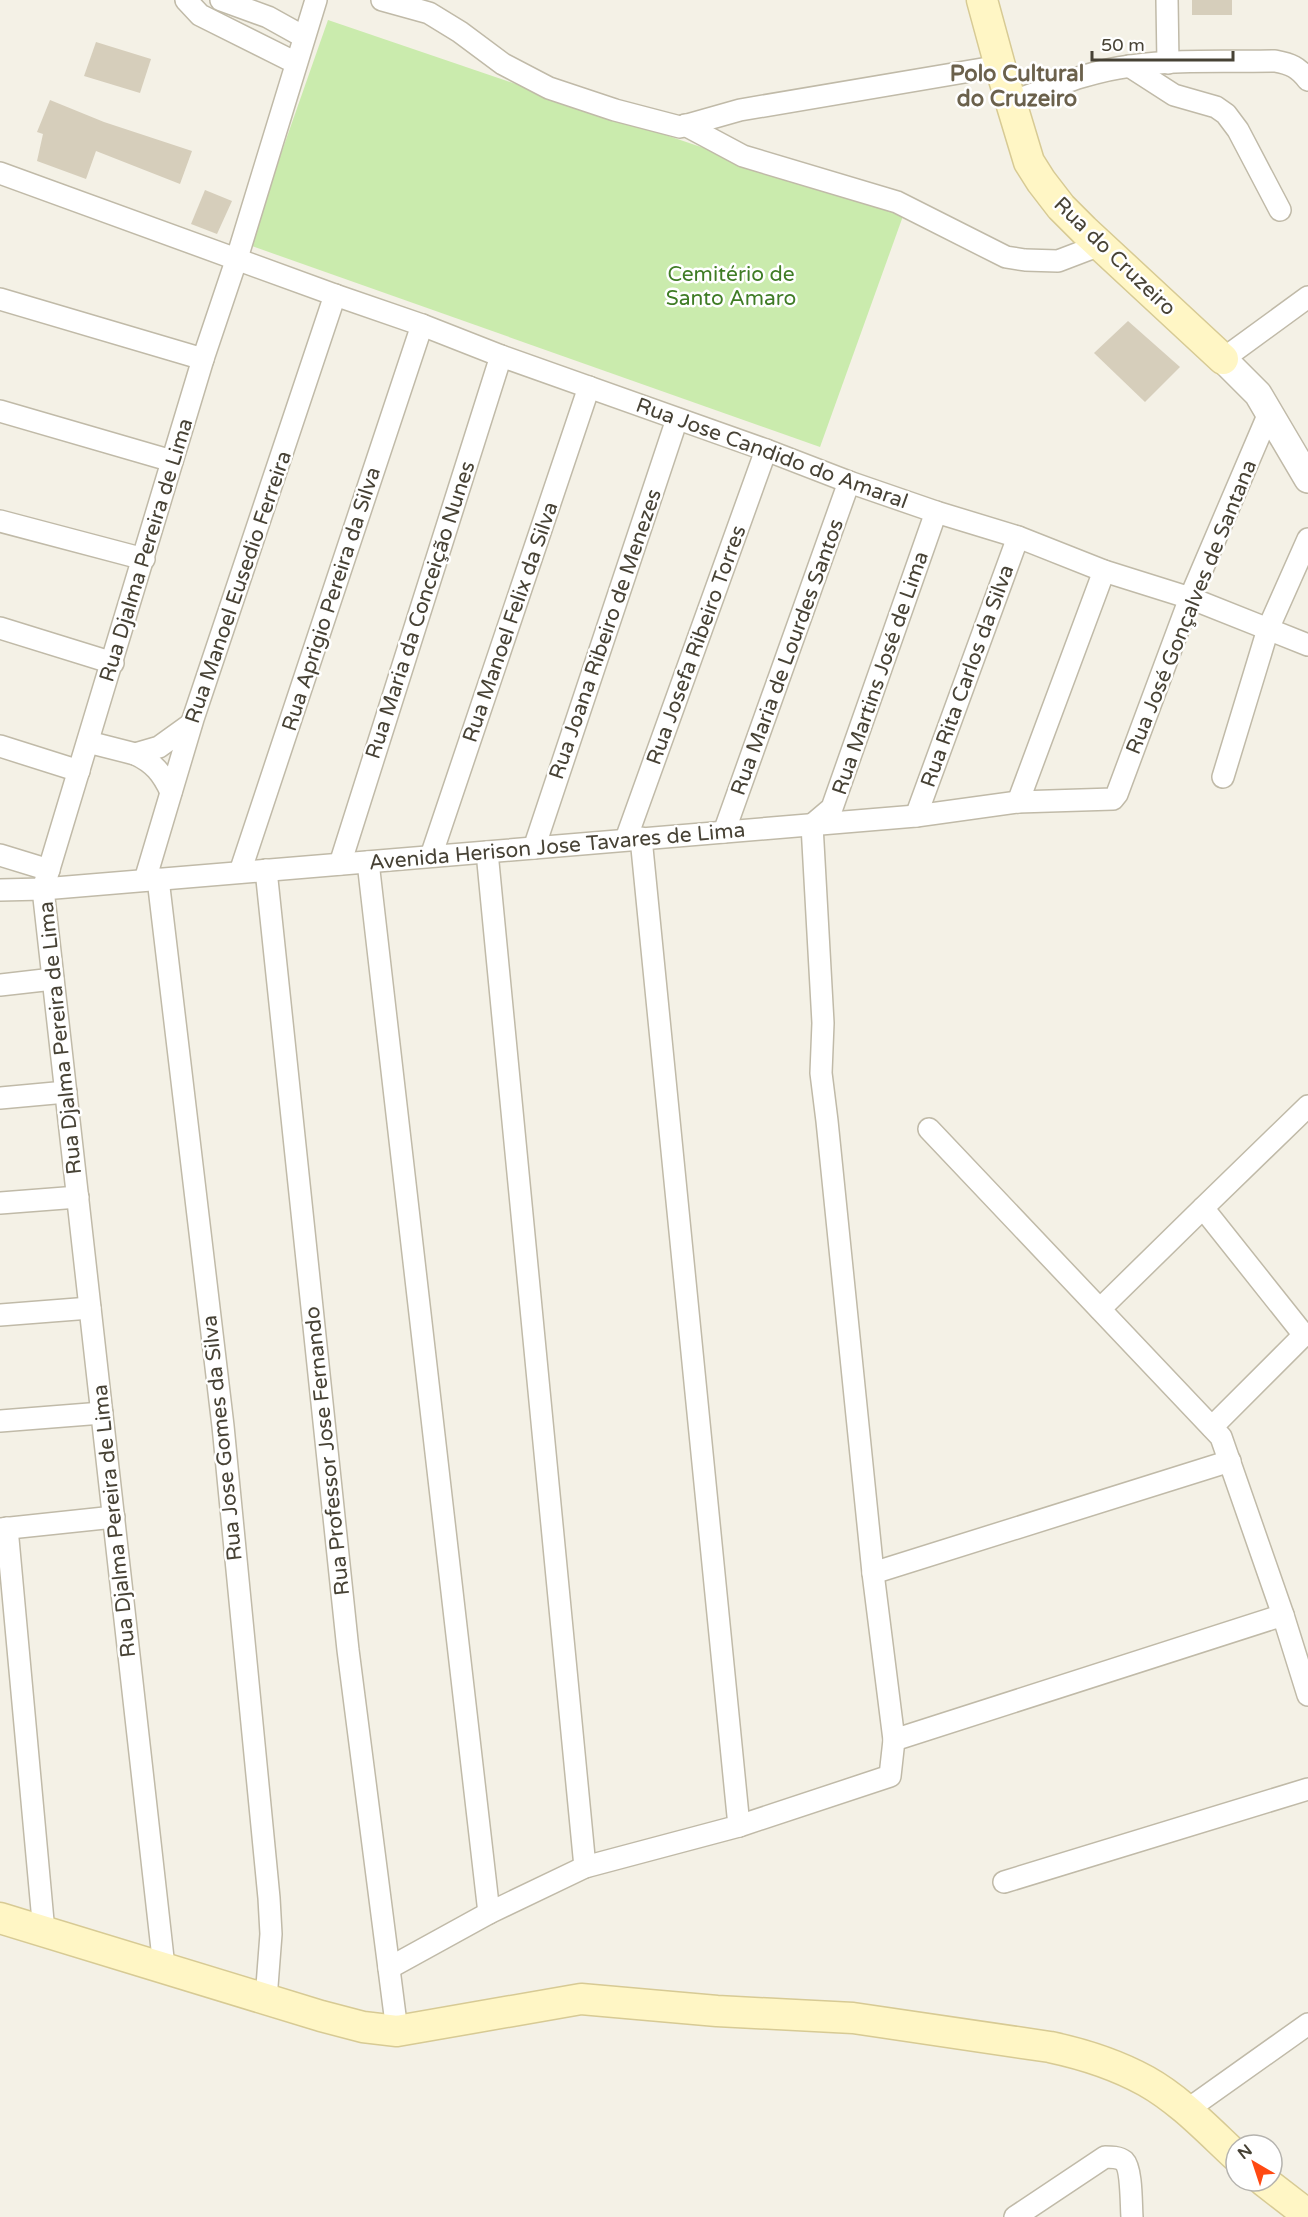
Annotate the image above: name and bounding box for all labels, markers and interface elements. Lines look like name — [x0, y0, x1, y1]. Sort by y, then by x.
scale bar — [1092, 24, 1233, 62]
text: 50 m — [1101, 34, 1145, 56]
district label: Polo Cultural do Cruzeiro — [950, 61, 1084, 112]
street label: Rua do Cruzeiro — [1048, 192, 1181, 321]
park label: Cemitério de Santo Amaro — [666, 262, 796, 311]
street label: Rua Jose Candido do Amaral — [633, 393, 911, 514]
street label: Rua Djalma Pereira de Lima — [94, 415, 199, 685]
street label: Rua Manoel Eusedio Ferreira — [180, 448, 297, 727]
street label: Rua José Gonçalves de Santana — [1121, 456, 1262, 758]
street label: Rua Maria da Conceição Nunes — [360, 458, 481, 762]
street label: Rua Aprigio Pereira da Silva — [277, 464, 386, 734]
street label: Rua Joana Ribeiro de Menezes — [544, 486, 667, 783]
street label: Rua Manoel Felix da Silva — [457, 499, 563, 746]
street label: Rua Maria de Lourdes Santos — [726, 516, 849, 799]
street label: Rua Josefa Ribeiro Torres — [641, 522, 751, 768]
street label: Rua Martins José de Lima — [827, 548, 934, 798]
street label: Rua Rita Carlos da Silva — [916, 561, 1019, 791]
street label: Avenida Herison Jose Tavares de Lima — [368, 818, 746, 875]
street label: Rua Djalma Pereira de Lima — [34, 900, 87, 1176]
street label: Rua Professor Jose Fernando — [300, 1305, 355, 1597]
street label: Rua Jose Gomes da Silva — [197, 1314, 248, 1562]
street label: Rua Djalma Pereira de Lima — [88, 1383, 141, 1659]
north arrow — [1224, 2133, 1284, 2193]
text: N — [1234, 2140, 1256, 2164]

